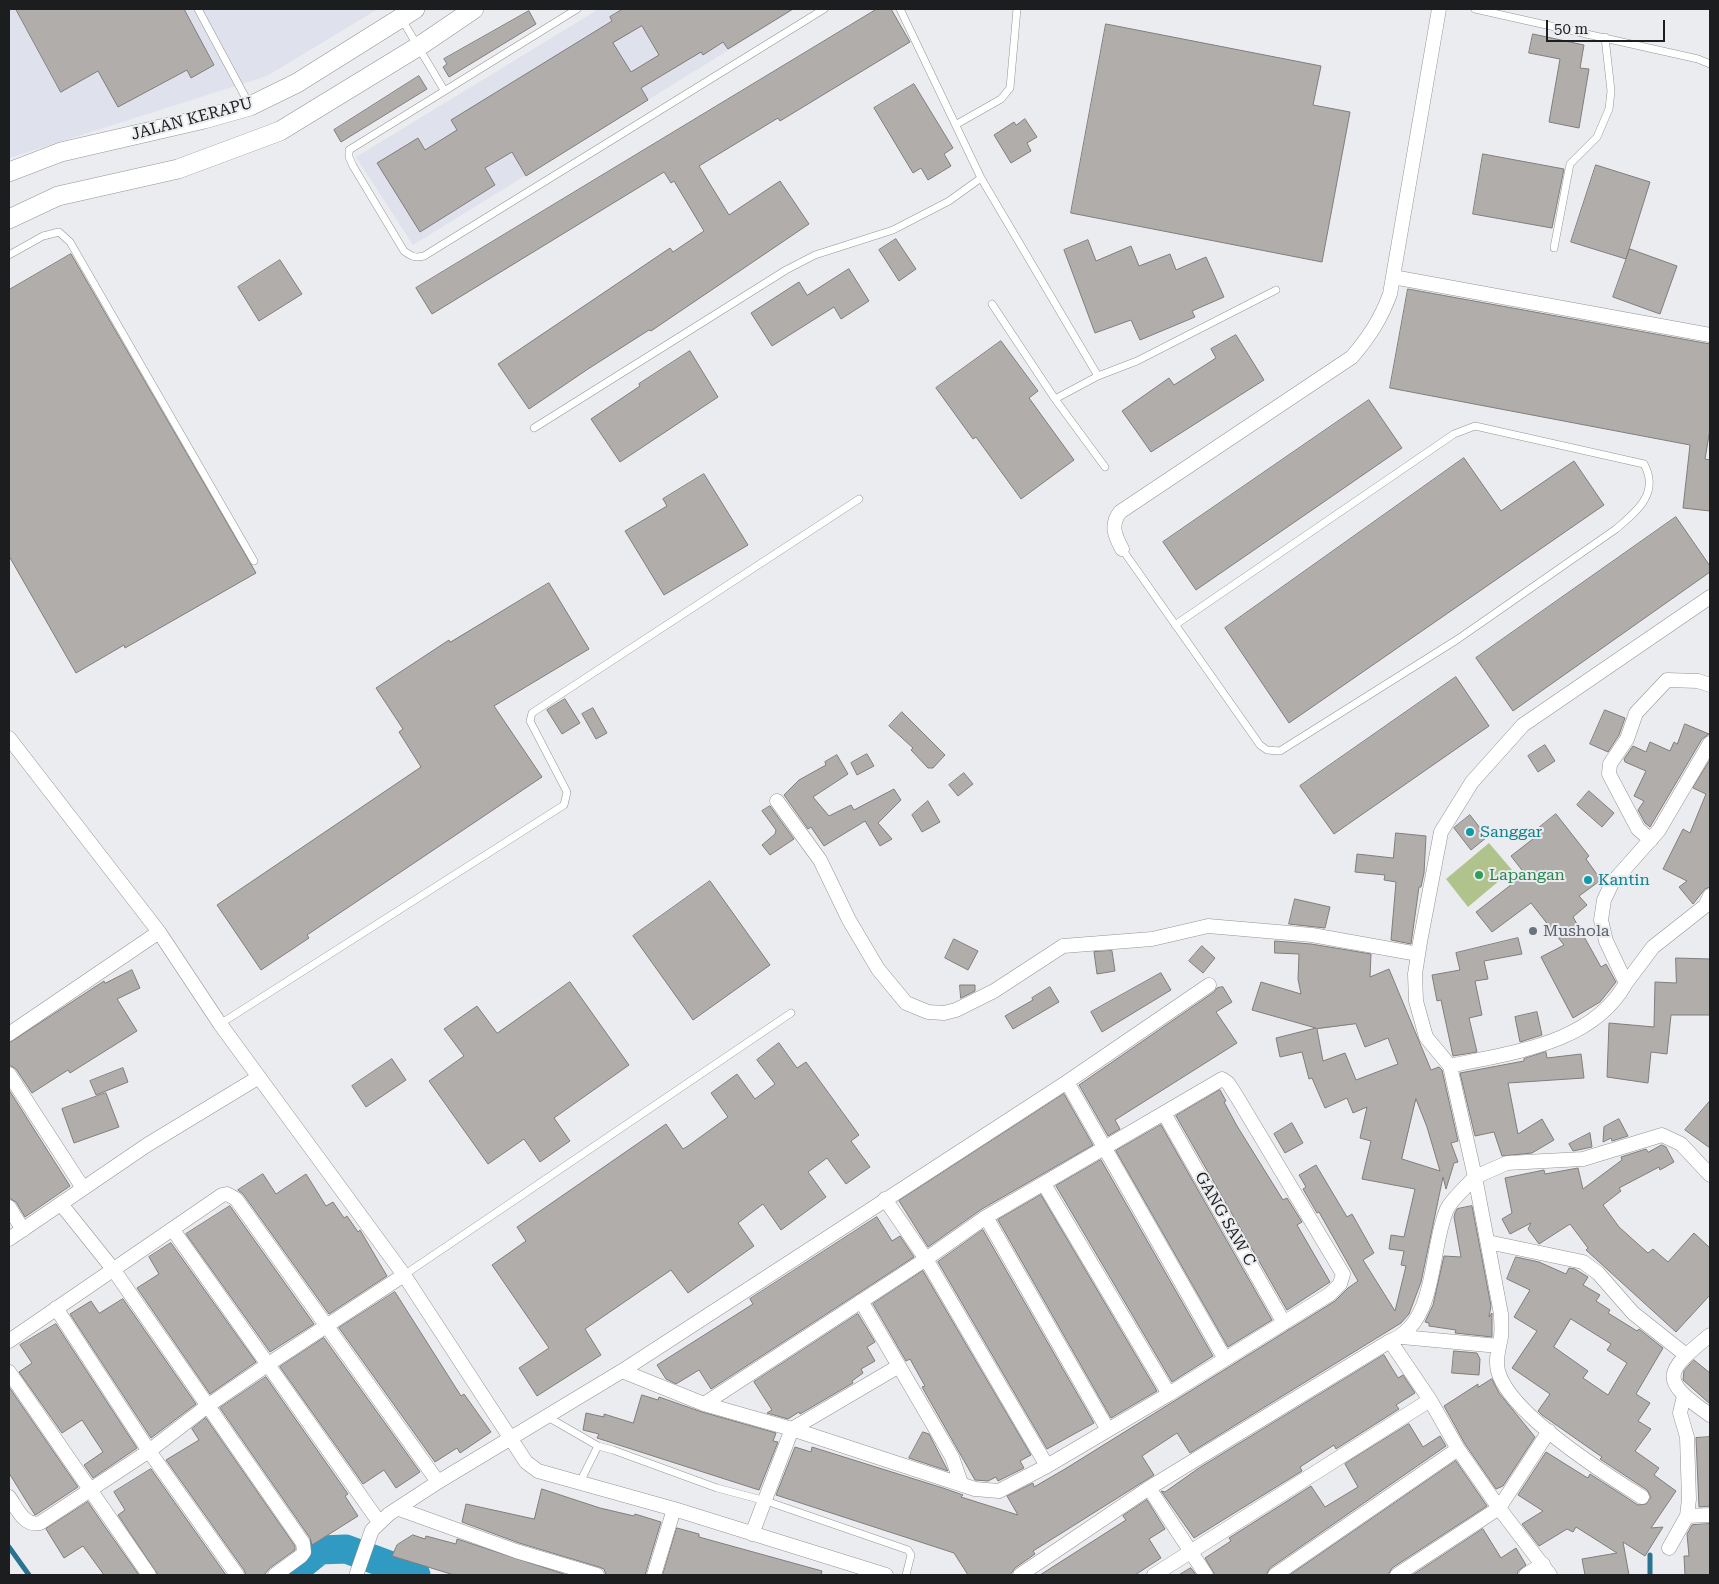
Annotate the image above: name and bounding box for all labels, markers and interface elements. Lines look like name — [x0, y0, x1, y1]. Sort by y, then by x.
scale bar — [1549, 10, 1668, 42]
text: 50 m — [1554, 20, 1588, 38]
street label: JALAN KERAPU — [129, 94, 255, 144]
place label: Sanggar — [1480, 822, 1542, 842]
marker: Sanggar — [1464, 826, 1476, 838]
place label: Lapangan — [1489, 865, 1565, 885]
marker: Lapangan — [1473, 869, 1485, 881]
place label: Kantin — [1598, 870, 1650, 890]
marker: Kantin — [1582, 874, 1594, 886]
place label: Mushola — [1543, 921, 1610, 941]
marker: Mushola — [1527, 925, 1539, 937]
street label: GANG SAW C — [1190, 1169, 1260, 1269]

